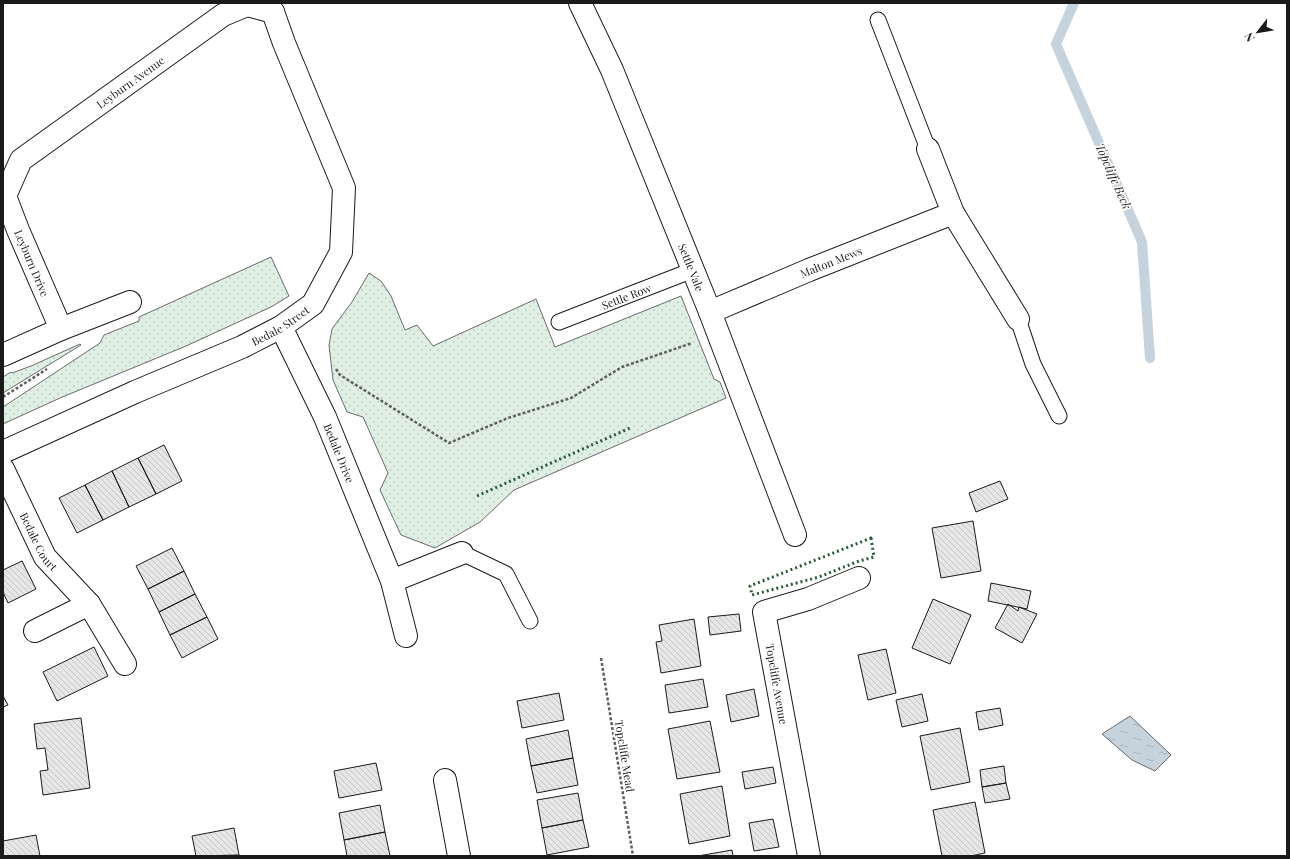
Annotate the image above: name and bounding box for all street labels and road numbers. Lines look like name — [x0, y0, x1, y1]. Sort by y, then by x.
street label: Leyburn Avenue — [93, 52, 167, 111]
street label: Leyburn Drive — [11, 227, 53, 299]
street label: Settle Vale — [675, 241, 708, 294]
street label: Malton Mews — [797, 242, 864, 281]
street label: Settle Row — [599, 279, 653, 312]
street label: Bedale Street — [249, 302, 312, 349]
street label: Bedale Drive — [321, 421, 359, 485]
street label: Bedale Court — [17, 510, 61, 574]
street label: Topcliffe Avenue — [763, 642, 792, 726]
street label: Topcliffe Mead — [612, 719, 638, 794]

